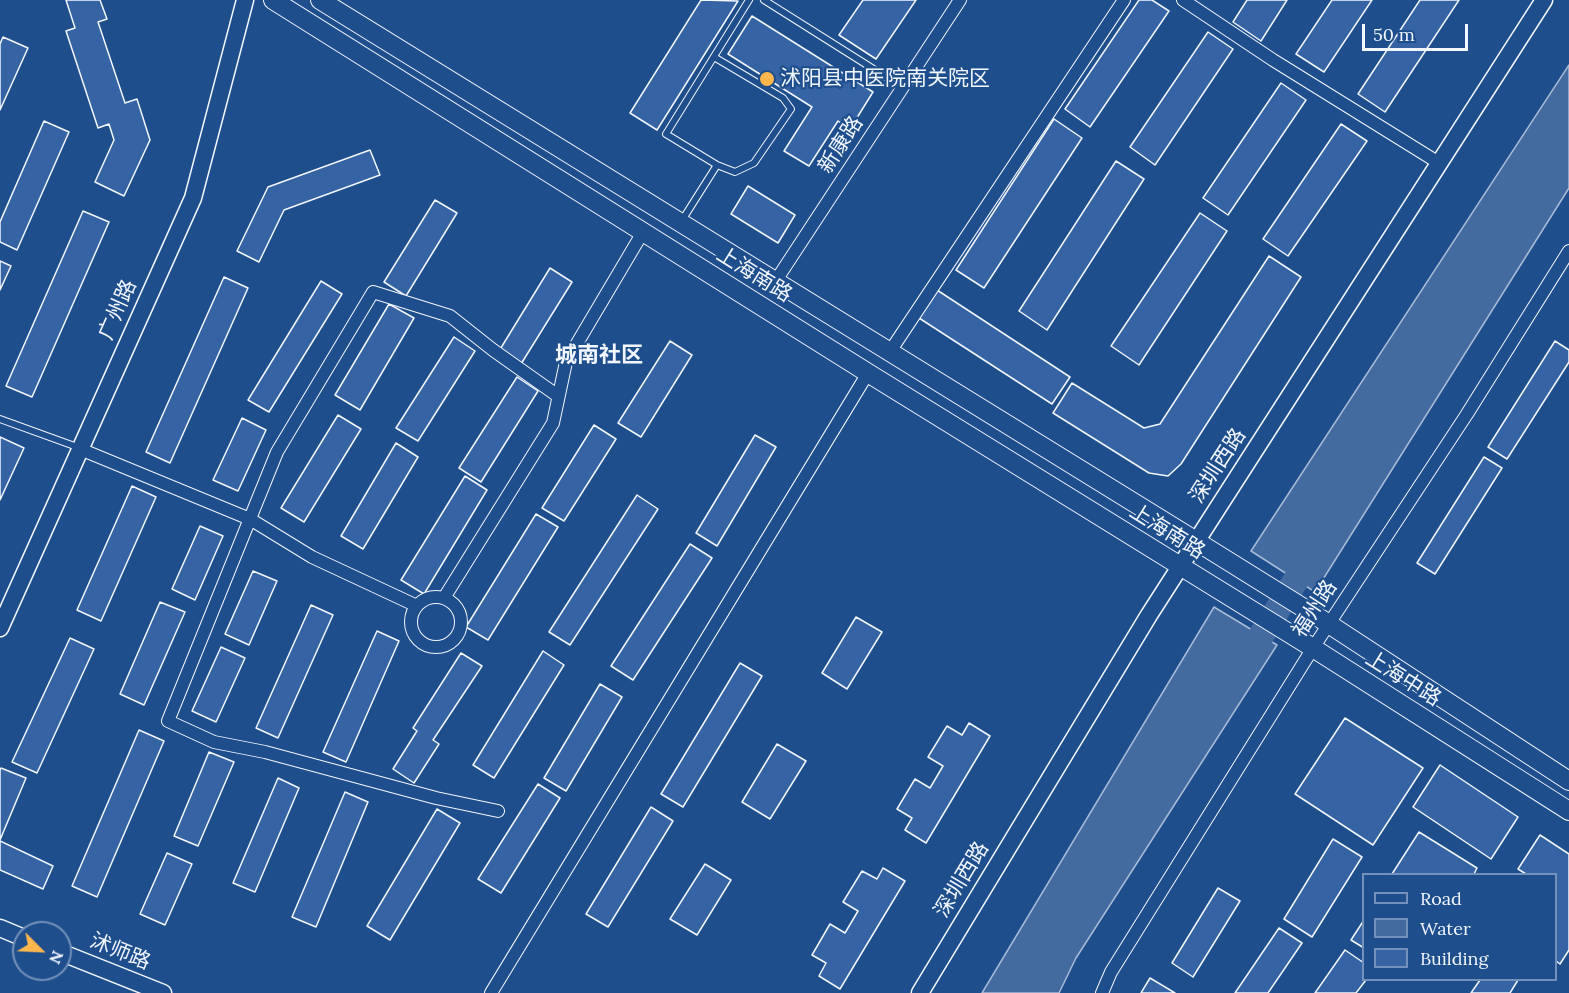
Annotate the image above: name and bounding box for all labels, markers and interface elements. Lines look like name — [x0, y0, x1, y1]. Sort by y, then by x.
scale bar — [1365, 12, 1472, 50]
text: 50 m — [1373, 23, 1415, 46]
place label: 沭阳县中医院南关院区 — [780, 66, 990, 92]
marker: 沭阳县中医院南关院区 — [758, 70, 776, 88]
street label: 新康路 — [813, 112, 869, 178]
street label: 上海南路 — [712, 242, 796, 308]
street label: 广州路 — [94, 276, 142, 344]
district label: 城南社区 — [555, 343, 643, 369]
street label: 深圳西路 — [1185, 424, 1251, 508]
street label: 上海南路 — [1125, 499, 1209, 565]
street label: 福州路 — [1287, 576, 1343, 642]
street label: 上海中路 — [1361, 646, 1445, 712]
street label: 深圳西路 — [930, 838, 994, 922]
legend — [1362, 873, 1557, 981]
text: Road — [1420, 887, 1462, 910]
text: Water — [1420, 917, 1471, 940]
north arrow — [12, 921, 72, 981]
street label: 沭师路 — [86, 929, 154, 975]
text: Building — [1420, 947, 1488, 970]
text: N — [45, 948, 68, 967]

